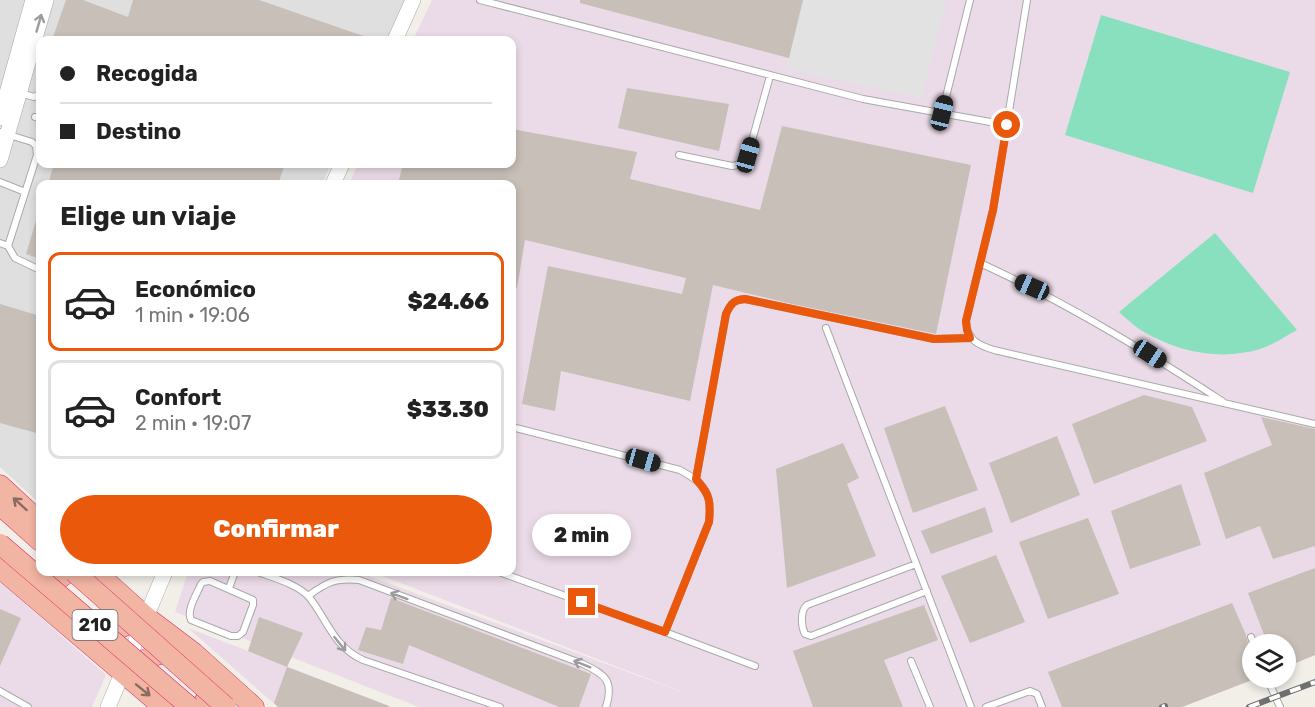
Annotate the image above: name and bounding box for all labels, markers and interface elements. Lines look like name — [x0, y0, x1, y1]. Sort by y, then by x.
one-way arrow — [34, 14, 46, 33]
text: Recogida — [96, 60, 198, 87]
car — [929, 93, 955, 133]
route start — [993, 111, 1020, 138]
text: Destino — [96, 118, 181, 145]
car — [734, 135, 762, 175]
text: Elige un viaje — [60, 200, 236, 232]
car — [1012, 271, 1052, 303]
icon: car — [63, 275, 117, 329]
text: Económico — [135, 276, 256, 303]
text: $24.66 — [407, 288, 489, 315]
text: 1 min · 19:06 — [135, 303, 250, 327]
car — [1130, 337, 1170, 371]
icon: car — [63, 383, 117, 437]
text: Confort — [135, 384, 221, 411]
text: $33.30 — [407, 396, 489, 423]
text: 2 min · 19:07 — [135, 411, 251, 435]
car — [623, 446, 663, 474]
button: Confirmar — [60, 495, 492, 564]
one-way arrow — [13, 497, 28, 511]
callout: 2 min — [532, 515, 632, 557]
text: 2 min — [554, 523, 609, 547]
route end — [568, 588, 595, 615]
one-way arrow — [390, 589, 409, 600]
road number: 210 — [72, 610, 118, 640]
map controls — [1242, 634, 1296, 688]
button: layers — [1242, 634, 1296, 688]
one-way arrow — [334, 636, 347, 652]
one-way arrow — [573, 658, 591, 669]
one-way arrow — [135, 684, 151, 697]

